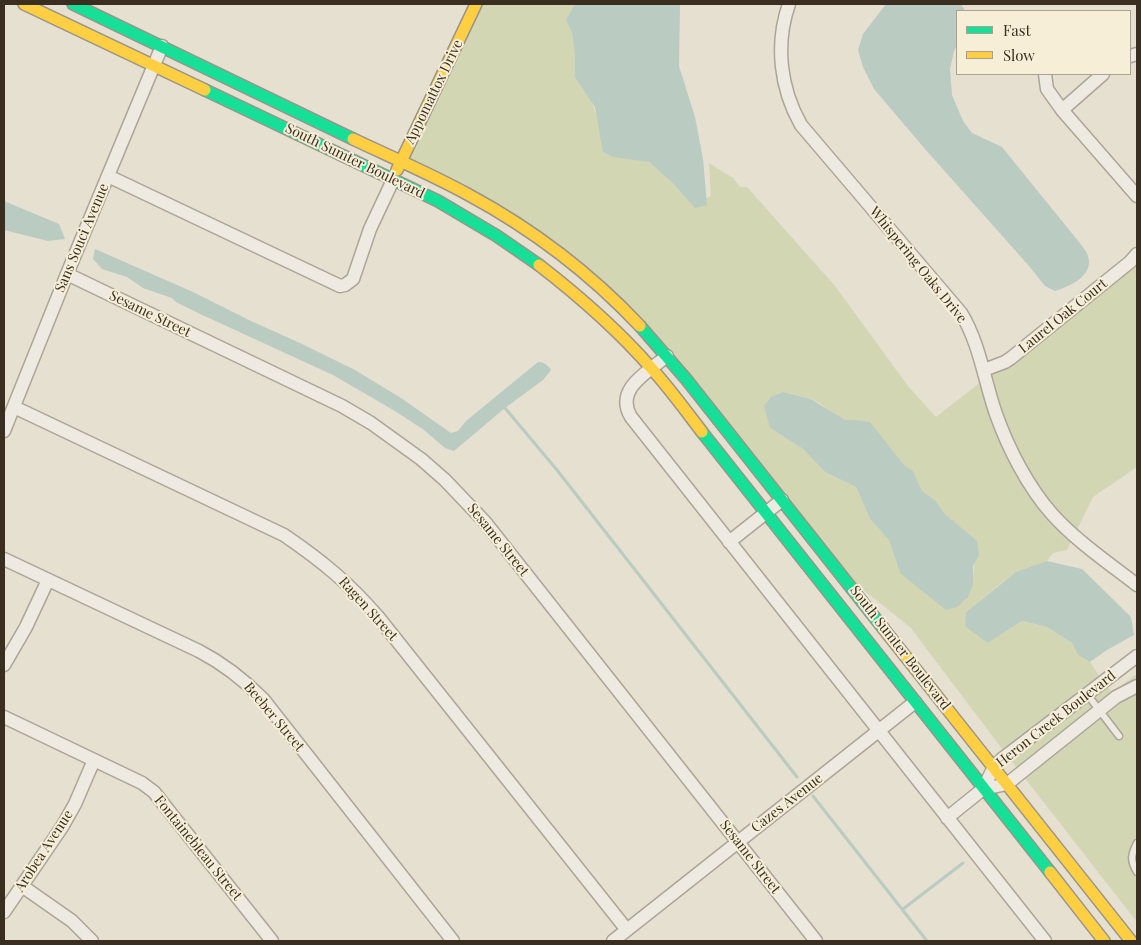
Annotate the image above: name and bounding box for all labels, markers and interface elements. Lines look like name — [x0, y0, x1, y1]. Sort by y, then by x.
legend — [956, 10, 1131, 75]
text: Fast — [1003, 20, 1031, 40]
street label: Appomattox Drive — [401, 37, 467, 147]
text: Slow — [1003, 45, 1035, 65]
street label: South Sumter Boulevard — [282, 120, 428, 202]
street label: Sans Souci Avenue — [51, 181, 113, 295]
street label: Whispering Oaks Drive — [866, 203, 970, 327]
street label: Laurel Oak Court — [1015, 275, 1111, 357]
street label: Sesame Street — [107, 287, 193, 341]
street label: Sesame Street — [464, 500, 532, 580]
street label: Ragen Street — [335, 574, 401, 644]
street label: South Sumter Boulevard — [846, 582, 954, 714]
street label: Heron Creek Boulevard — [993, 667, 1119, 771]
street label: Beeber Street — [240, 679, 308, 755]
street label: Cazes Avenue — [748, 770, 826, 836]
street label: Fontainebleau Street — [151, 792, 245, 904]
street label: Arobea Avenue — [11, 807, 77, 895]
street label: Sesame Street — [716, 817, 784, 897]

